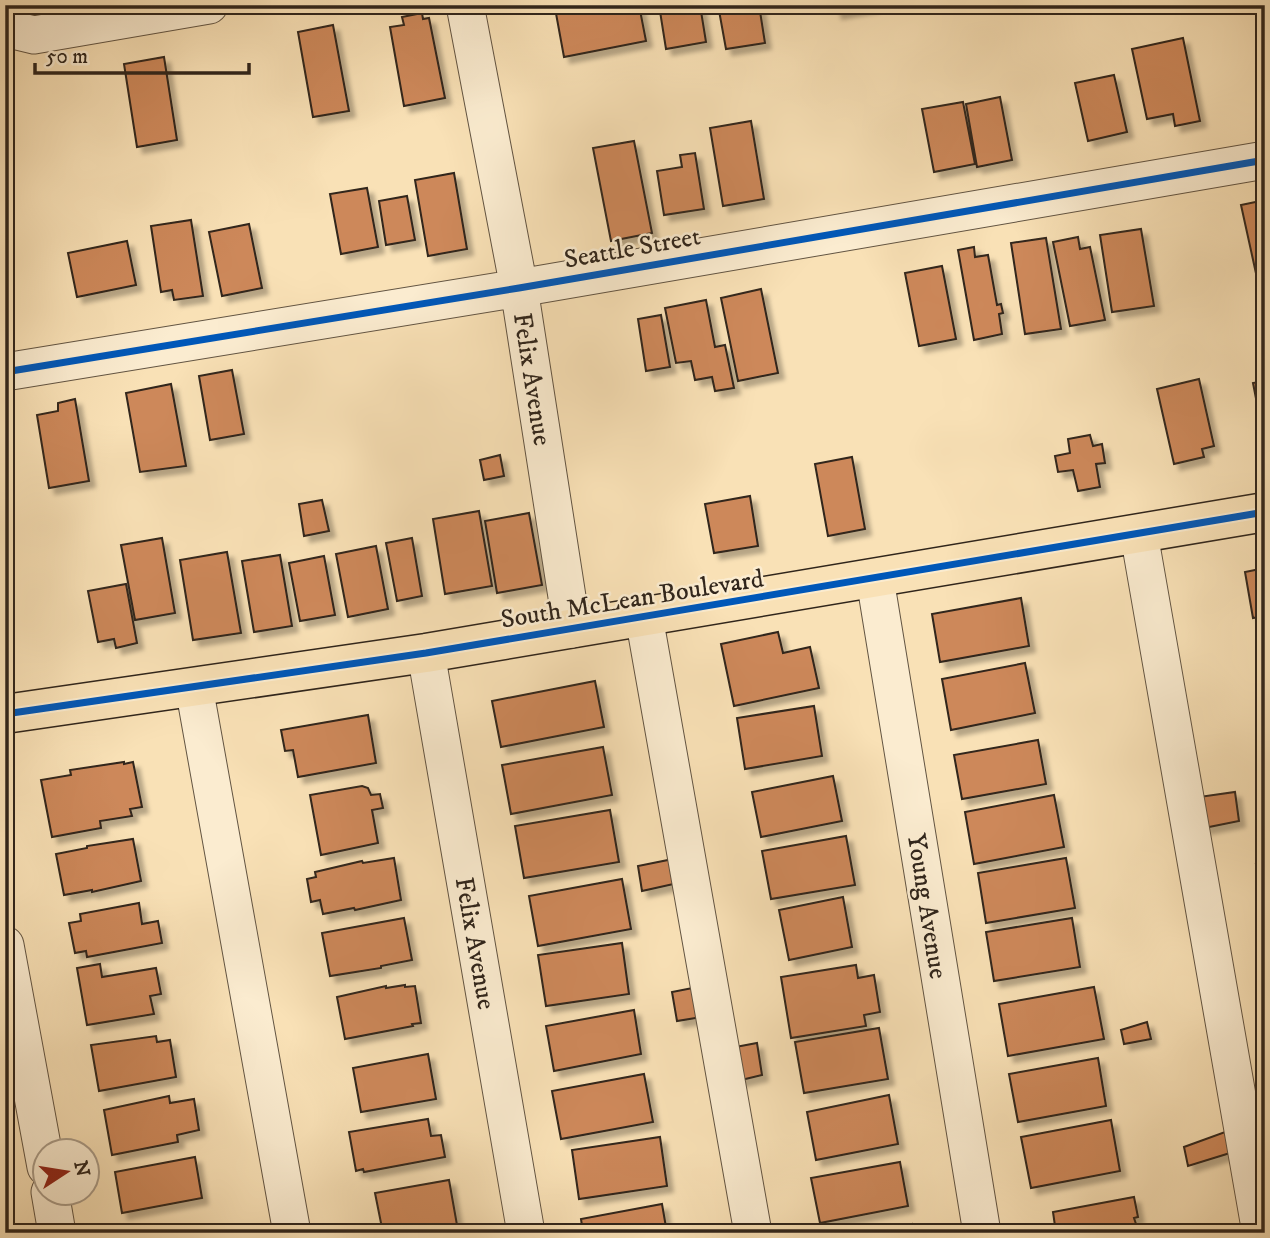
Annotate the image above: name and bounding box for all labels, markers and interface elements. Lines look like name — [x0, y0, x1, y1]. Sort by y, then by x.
scale bar — [35, 32, 248, 76]
text: 50 m — [46, 44, 88, 70]
street label: Seattle Street — [562, 220, 703, 277]
street label: Felix Avenue — [505, 311, 558, 448]
street label: South McLean Boulevard — [498, 562, 766, 637]
street label: Young Avenue — [899, 831, 954, 981]
street label: Felix Avenue — [447, 874, 502, 1012]
north arrow — [32, 1136, 102, 1206]
text: N — [68, 1159, 94, 1179]

